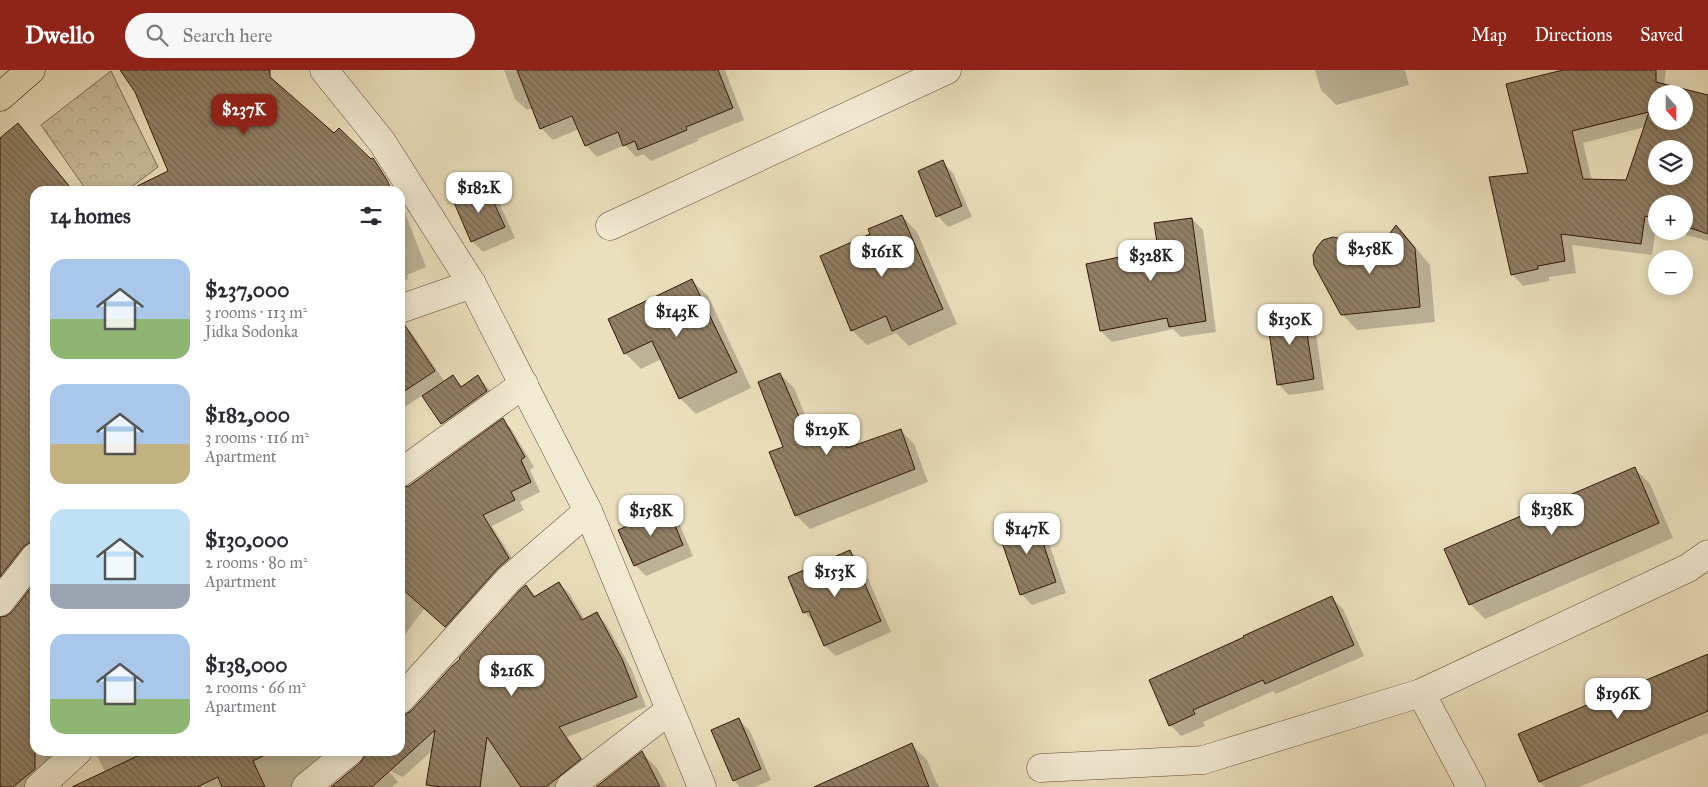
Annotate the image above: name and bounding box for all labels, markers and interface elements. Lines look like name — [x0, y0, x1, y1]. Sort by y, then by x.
search box — [125, 13, 475, 58]
text: Dwello — [25, 20, 95, 50]
icon: search — [143, 21, 171, 49]
text: Search here — [183, 24, 273, 47]
text: Map — [1471, 24, 1507, 46]
text: Directions — [1535, 24, 1612, 46]
text: Saved — [1640, 24, 1683, 46]
north arrow — [1648, 85, 1692, 130]
map controls — [1648, 85, 1693, 295]
pin: $237K — [209, 93, 279, 136]
text: $237K — [222, 100, 266, 119]
button: layers — [1648, 140, 1693, 185]
pin: $182K — [444, 172, 514, 214]
text: $182K — [457, 178, 501, 197]
button: + — [1648, 195, 1693, 240]
icon: filters — [357, 202, 385, 230]
text: 14 homes — [50, 203, 131, 229]
pin: $258K — [1335, 232, 1405, 275]
pin: $161K — [847, 236, 917, 278]
text: $258K — [1348, 239, 1392, 258]
pin: $328K — [1116, 240, 1186, 282]
text: $161K — [861, 242, 903, 261]
text: $328K — [1129, 246, 1173, 265]
button: − — [1648, 250, 1693, 295]
text: $237,000 — [205, 277, 289, 303]
icon: home — [90, 279, 150, 339]
pin: $143K — [642, 296, 712, 338]
text: $143K — [656, 302, 698, 321]
text: 3 rooms · 113 m² — [205, 303, 307, 322]
pin: $130K — [1255, 304, 1325, 346]
text: $130K — [1269, 310, 1311, 329]
text: Jidka Sodonka — [205, 322, 298, 341]
text: $182,000 — [205, 402, 290, 428]
icon: home — [90, 404, 150, 464]
pin: $129K — [792, 414, 862, 456]
text: $129K — [805, 420, 849, 439]
text: 3 rooms · 116 m² — [205, 428, 309, 447]
text: Apartment — [205, 447, 277, 466]
pin: $158K — [616, 494, 686, 537]
pin: $138K — [1517, 494, 1587, 536]
text: $138K — [1531, 500, 1573, 519]
text: $158K — [629, 501, 673, 520]
pin: $147K — [992, 512, 1062, 555]
text: $147K — [1005, 519, 1049, 538]
text: $130,000 — [205, 527, 289, 553]
icon: home — [90, 529, 150, 589]
text: 2 rooms · 80 m² — [205, 553, 308, 572]
pin: $153K — [800, 556, 870, 598]
text: $153K — [815, 562, 856, 581]
text: Apartment — [205, 572, 277, 591]
text: $138,000 — [205, 652, 288, 678]
icon: home — [90, 654, 150, 714]
pin: $216K — [477, 654, 547, 697]
text: $216K — [490, 661, 534, 680]
text: 2 rooms · 66 m² — [205, 678, 306, 697]
pin: $196K — [1583, 678, 1653, 720]
text: $196K — [1596, 684, 1640, 703]
text: Apartment — [205, 697, 277, 716]

